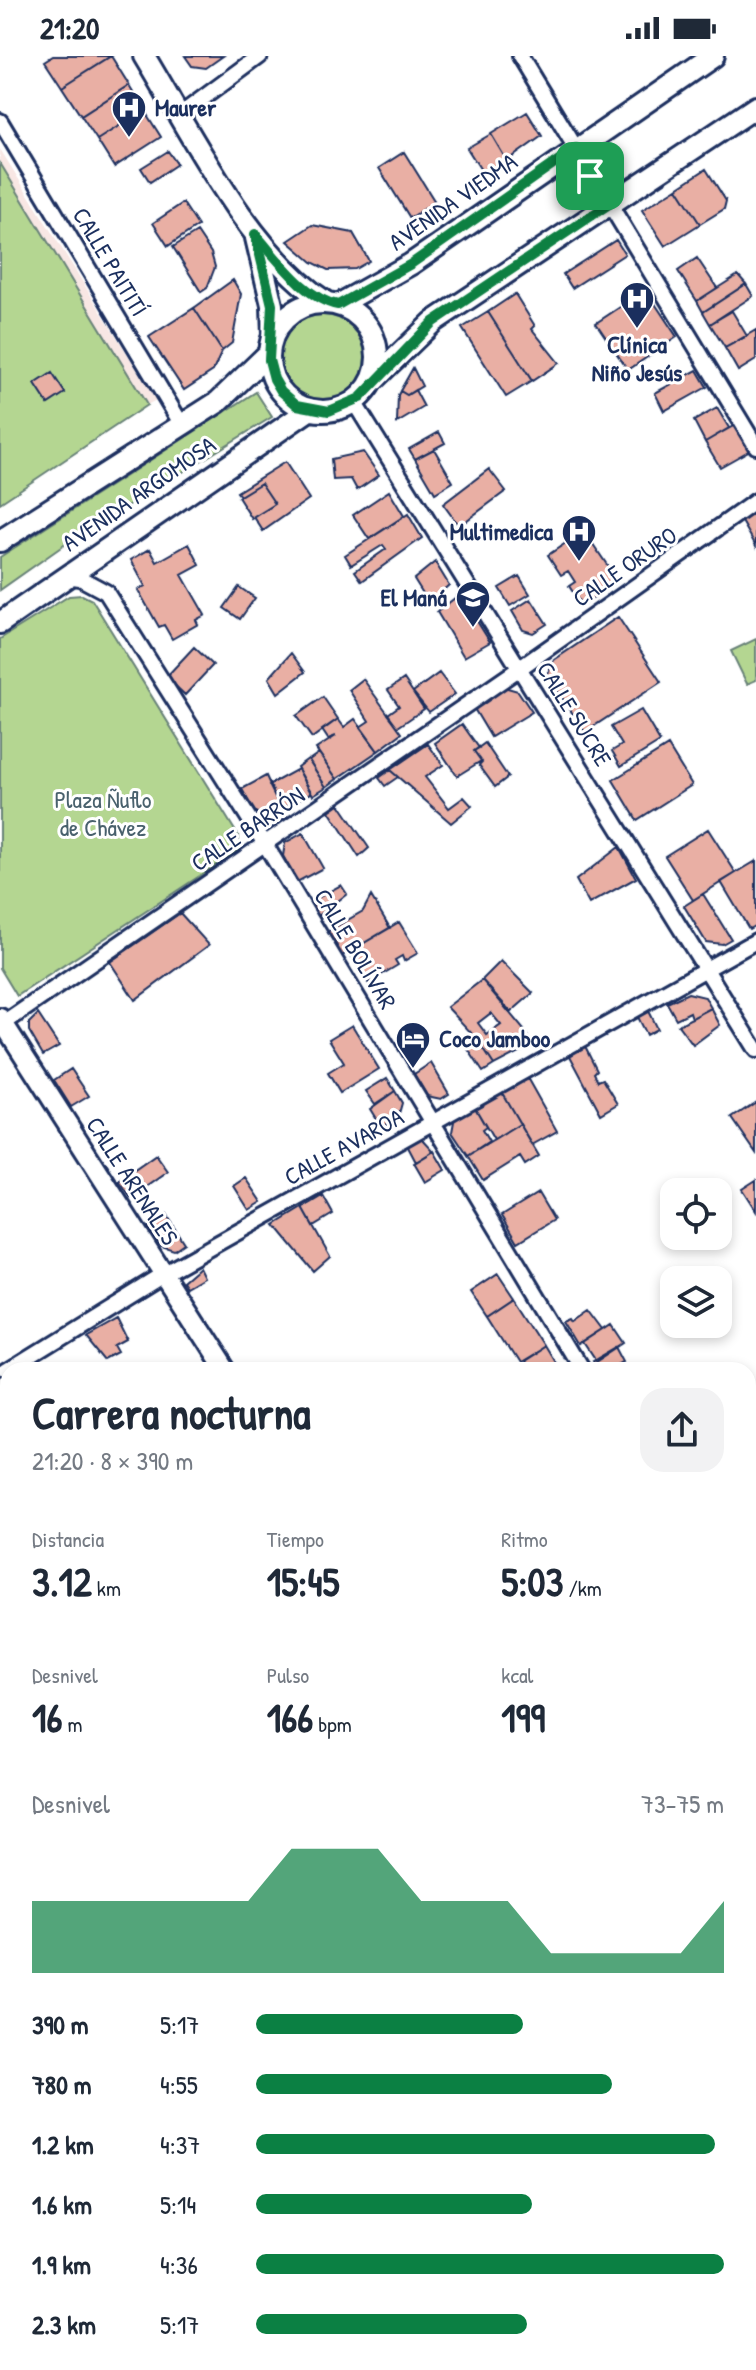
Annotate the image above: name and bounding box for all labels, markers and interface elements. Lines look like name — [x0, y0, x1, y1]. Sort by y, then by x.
text: 21:20 — [40, 8, 99, 48]
hospital icon: Maurer — [110, 89, 148, 139]
place label: Maurer — [155, 91, 217, 123]
pin — [556, 142, 624, 210]
street label: AVENIDA VIEDMA — [382, 145, 523, 257]
icon: arrive — [568, 154, 612, 198]
street label: CALLE PAITITÍ — [66, 201, 156, 322]
hospital icon: Clínica Niño Jesús — [618, 280, 656, 330]
place label: Clínica Niño Jesús — [592, 328, 682, 388]
street label: AVENIDA ARGOMOSA — [55, 428, 222, 558]
hospital icon: Multimedica — [560, 513, 598, 563]
place label: Multimedica — [450, 515, 554, 547]
street label: CALLE ORURO — [566, 519, 683, 614]
school or university icon: El Maná — [454, 579, 492, 629]
place label: El Maná — [381, 581, 448, 613]
street label: CALLE SUCRE — [530, 655, 620, 772]
street label: CALLE BARRÓN — [184, 778, 311, 878]
park label: Plaza Ñuflo de Chávez — [55, 783, 152, 843]
street label: CALLE BOLÍVAR — [307, 882, 404, 1015]
hotel icon: Coco Jamboo — [394, 1020, 432, 1070]
place label: Coco Jamboo — [439, 1022, 550, 1054]
street label: CALLE AVAROA — [278, 1100, 409, 1192]
street label: CALLE ARENALES — [79, 1110, 186, 1251]
map controls — [660, 1178, 732, 1338]
button: locate — [660, 1178, 732, 1250]
button: layers — [660, 1266, 732, 1338]
text: Carrera nocturna — [32, 1383, 311, 1443]
button: share — [640, 1388, 724, 1472]
text: 21:20 · 8 × 390 m — [32, 1443, 193, 1478]
text: Distancia — [32, 1524, 104, 1554]
text: Tiempo — [267, 1524, 324, 1554]
text: Ritmo — [501, 1524, 548, 1554]
text: 3.12 — [32, 1554, 92, 1608]
text: 15:45 — [267, 1554, 339, 1608]
text: 5:03 — [501, 1554, 563, 1608]
text: km — [92, 1573, 121, 1603]
text: /km — [563, 1573, 602, 1603]
text: Desnivel — [32, 1660, 98, 1690]
text: Pulso — [267, 1660, 309, 1690]
text: kcal — [501, 1660, 533, 1690]
text: 16 — [32, 1690, 62, 1744]
text: 166 — [267, 1690, 313, 1744]
text: 199 — [501, 1690, 545, 1744]
text: m — [62, 1709, 83, 1739]
text: bpm — [313, 1709, 352, 1739]
text: Desnivel — [32, 1786, 110, 1821]
text: 73–75 m — [641, 1786, 724, 1821]
text: 390 m — [32, 2007, 89, 2042]
text: 5:17 — [160, 2007, 199, 2042]
text: 780 m — [32, 2067, 91, 2102]
text: 4:55 — [160, 2067, 198, 2102]
text: 1.2 km — [32, 2127, 94, 2162]
text: 4:37 — [160, 2127, 200, 2162]
text: 1.6 km — [32, 2187, 92, 2222]
text: 5:14 — [160, 2187, 196, 2222]
text: 1.9 km — [32, 2247, 91, 2282]
text: 4:36 — [160, 2247, 198, 2282]
text: 2.3 km — [32, 2307, 96, 2342]
text: 5:17 — [160, 2307, 199, 2342]

